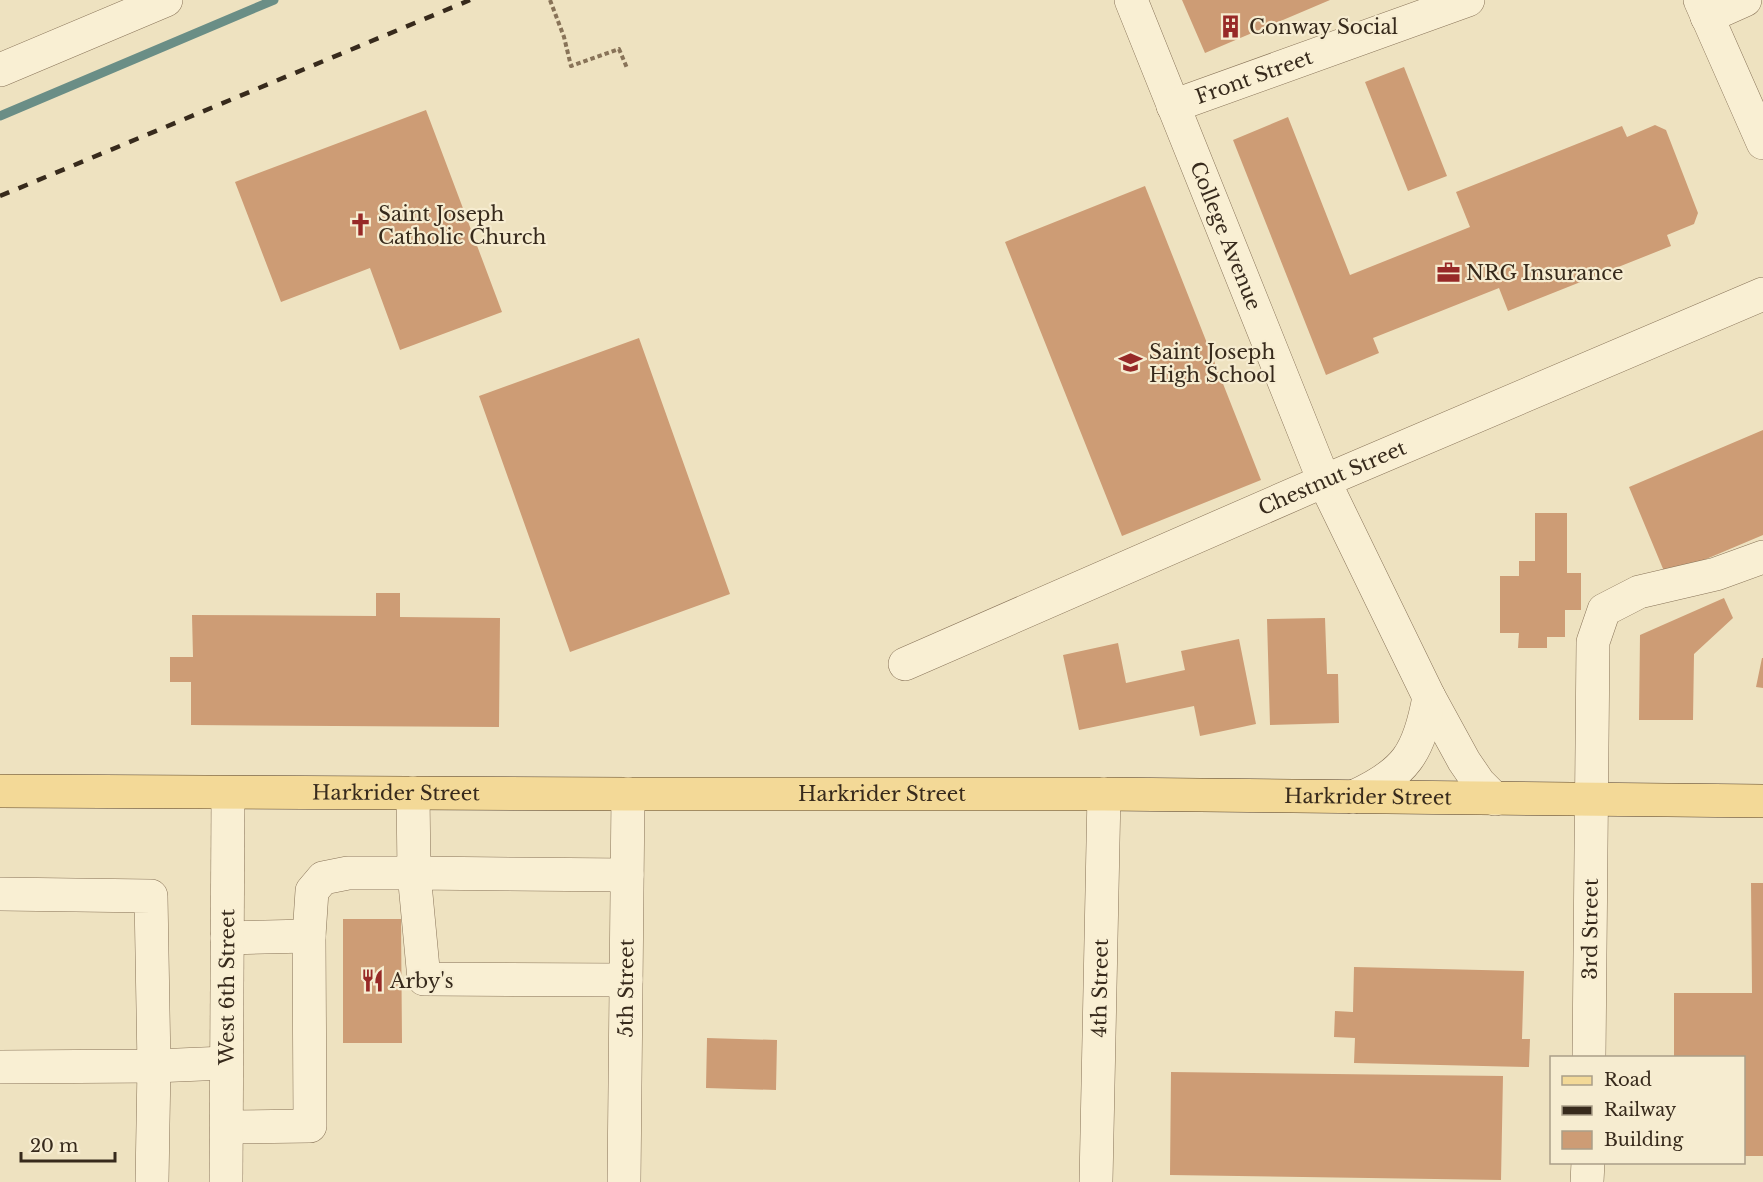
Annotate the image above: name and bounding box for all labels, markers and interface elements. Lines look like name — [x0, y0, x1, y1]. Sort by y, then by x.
building icon: Conway Social — [1218, 14, 1244, 40]
place label: Conway Social — [1249, 15, 1398, 39]
street label: Front Street — [1192, 45, 1316, 109]
street label: College Avenue — [1185, 158, 1266, 314]
place label: Saint Joseph Catholic Church — [378, 202, 547, 249]
church icon: Saint Joseph Catholic Church — [347, 212, 373, 238]
office icon: NRG Insurance — [1435, 260, 1461, 286]
place label: NRG Insurance — [1466, 261, 1623, 285]
place label: Saint Joseph High School — [1149, 340, 1276, 387]
school or university icon: Saint Joseph High School — [1118, 350, 1144, 376]
street label: Chestnut Street — [1255, 435, 1410, 520]
street label: Harkrider Street — [312, 780, 480, 805]
street label: Harkrider Street — [798, 782, 966, 806]
street label: Harkrider Street — [1284, 784, 1452, 810]
street label: 3rd Street — [1578, 878, 1603, 980]
street label: West 6th Street — [215, 908, 239, 1066]
street label: 5th Street — [613, 938, 639, 1037]
street label: 4th Street — [1087, 938, 1113, 1038]
restaurant icon: Arby's — [359, 968, 385, 994]
place label: Arby's — [389, 969, 454, 993]
legend — [1550, 1056, 1745, 1164]
text: Road — [1604, 1069, 1652, 1091]
text: Railway — [1604, 1099, 1677, 1121]
scale bar — [21, 1125, 116, 1163]
text: Building — [1604, 1129, 1683, 1151]
text: 20 m — [30, 1135, 78, 1157]

